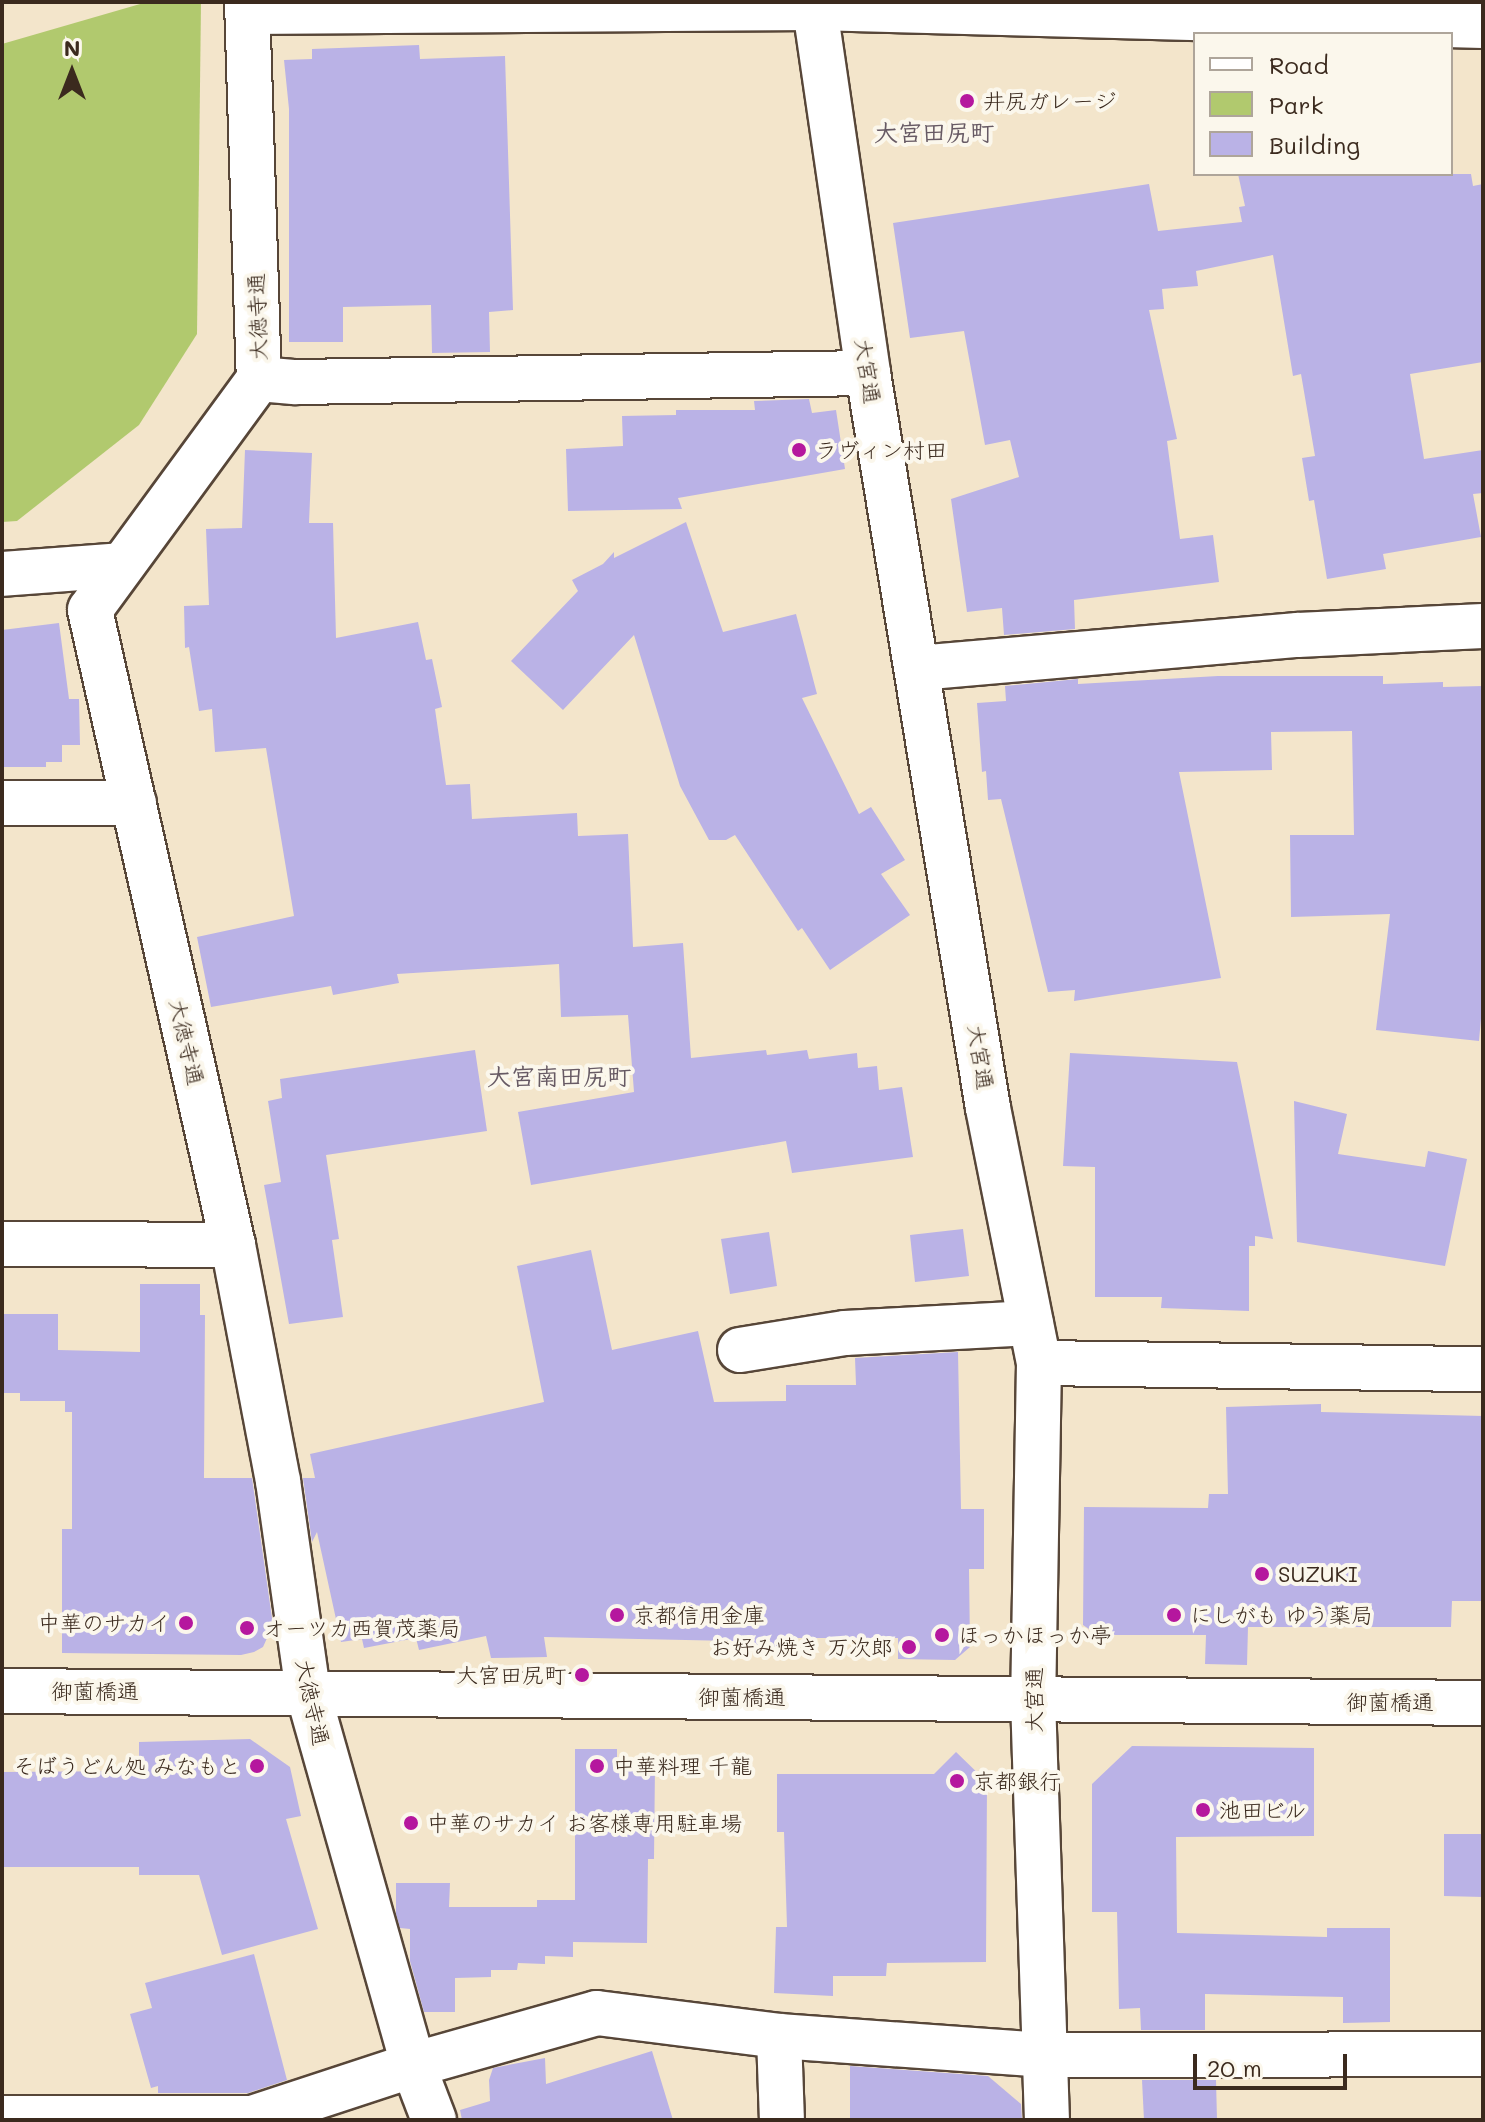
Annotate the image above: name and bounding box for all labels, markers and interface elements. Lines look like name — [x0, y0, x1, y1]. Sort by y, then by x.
north arrow — [32, 32, 112, 112]
legend — [1193, 32, 1453, 176]
text: N — [64, 33, 80, 62]
text: Road — [1269, 49, 1329, 80]
place label: 井尻ガレージ — [983, 88, 1116, 114]
text: Park — [1269, 89, 1323, 120]
marker: 井尻ガレージ — [958, 92, 976, 110]
district label: 大宮田尻町 — [874, 118, 994, 146]
text: Building — [1269, 129, 1360, 160]
street label: 大徳寺通 — [242, 273, 272, 361]
street label: 大宮通 — [850, 336, 886, 406]
place label: ラヴィン村田 — [815, 437, 947, 463]
marker: ラヴィン村田 — [790, 441, 808, 459]
street label: 大徳寺通 — [164, 996, 210, 1088]
street label: 大宮通 — [963, 1022, 999, 1092]
district label: 大宮南田尻町 — [487, 1062, 631, 1090]
place label: SUZUKI — [1278, 1561, 1358, 1587]
marker: SUZUKI — [1253, 1565, 1271, 1583]
place label: 京都信用金庫 — [633, 1602, 765, 1628]
place label: にしがも ゆう薬局 — [1190, 1602, 1373, 1628]
marker: 京都信用金庫 — [608, 1606, 626, 1624]
marker: にしがも ゆう薬局 — [1165, 1606, 1183, 1624]
place label: 中華のサカイ — [38, 1610, 170, 1636]
marker: 中華のサカイ — [177, 1614, 195, 1632]
place label: オーツカ西賀茂薬局 — [263, 1615, 461, 1641]
marker: オーツカ西賀茂薬局 — [238, 1619, 256, 1637]
place label: ほっかほっか亭 — [958, 1622, 1112, 1648]
marker: ほっかほっか亭 — [933, 1626, 951, 1644]
place label: お好み焼き 万次郎 — [710, 1634, 893, 1660]
marker: お好み焼き 万次郎 — [900, 1638, 918, 1656]
street label: 大徳寺通 — [291, 1656, 335, 1748]
place label: 大宮田尻町 — [456, 1662, 566, 1688]
marker: 大宮田尻町 — [573, 1666, 591, 1684]
street label: 大宮通 — [1021, 1667, 1047, 1733]
street label: 御薗橋通 — [51, 1678, 139, 1704]
street label: 御薗橋通 — [698, 1684, 786, 1710]
street label: 御薗橋通 — [1346, 1689, 1434, 1715]
place label: そばうどん処 みなもと — [14, 1753, 241, 1779]
place label: 中華料理 千龍 — [613, 1753, 752, 1779]
marker: そばうどん処 みなもと — [248, 1757, 266, 1775]
marker: 中華料理 千龍 — [588, 1757, 606, 1775]
place label: 京都銀行 — [973, 1768, 1061, 1794]
marker: 京都銀行 — [948, 1772, 966, 1790]
place label: 池田ビル — [1219, 1797, 1307, 1823]
marker: 池田ビル — [1194, 1801, 1212, 1819]
place label: 中華のサカイ お客様専用駐車場 — [427, 1810, 742, 1836]
marker: 中華のサカイ お客様専用駐車場 — [402, 1814, 420, 1832]
scale bar — [1197, 2038, 1351, 2088]
text: 20 m — [1207, 2052, 1262, 2083]

